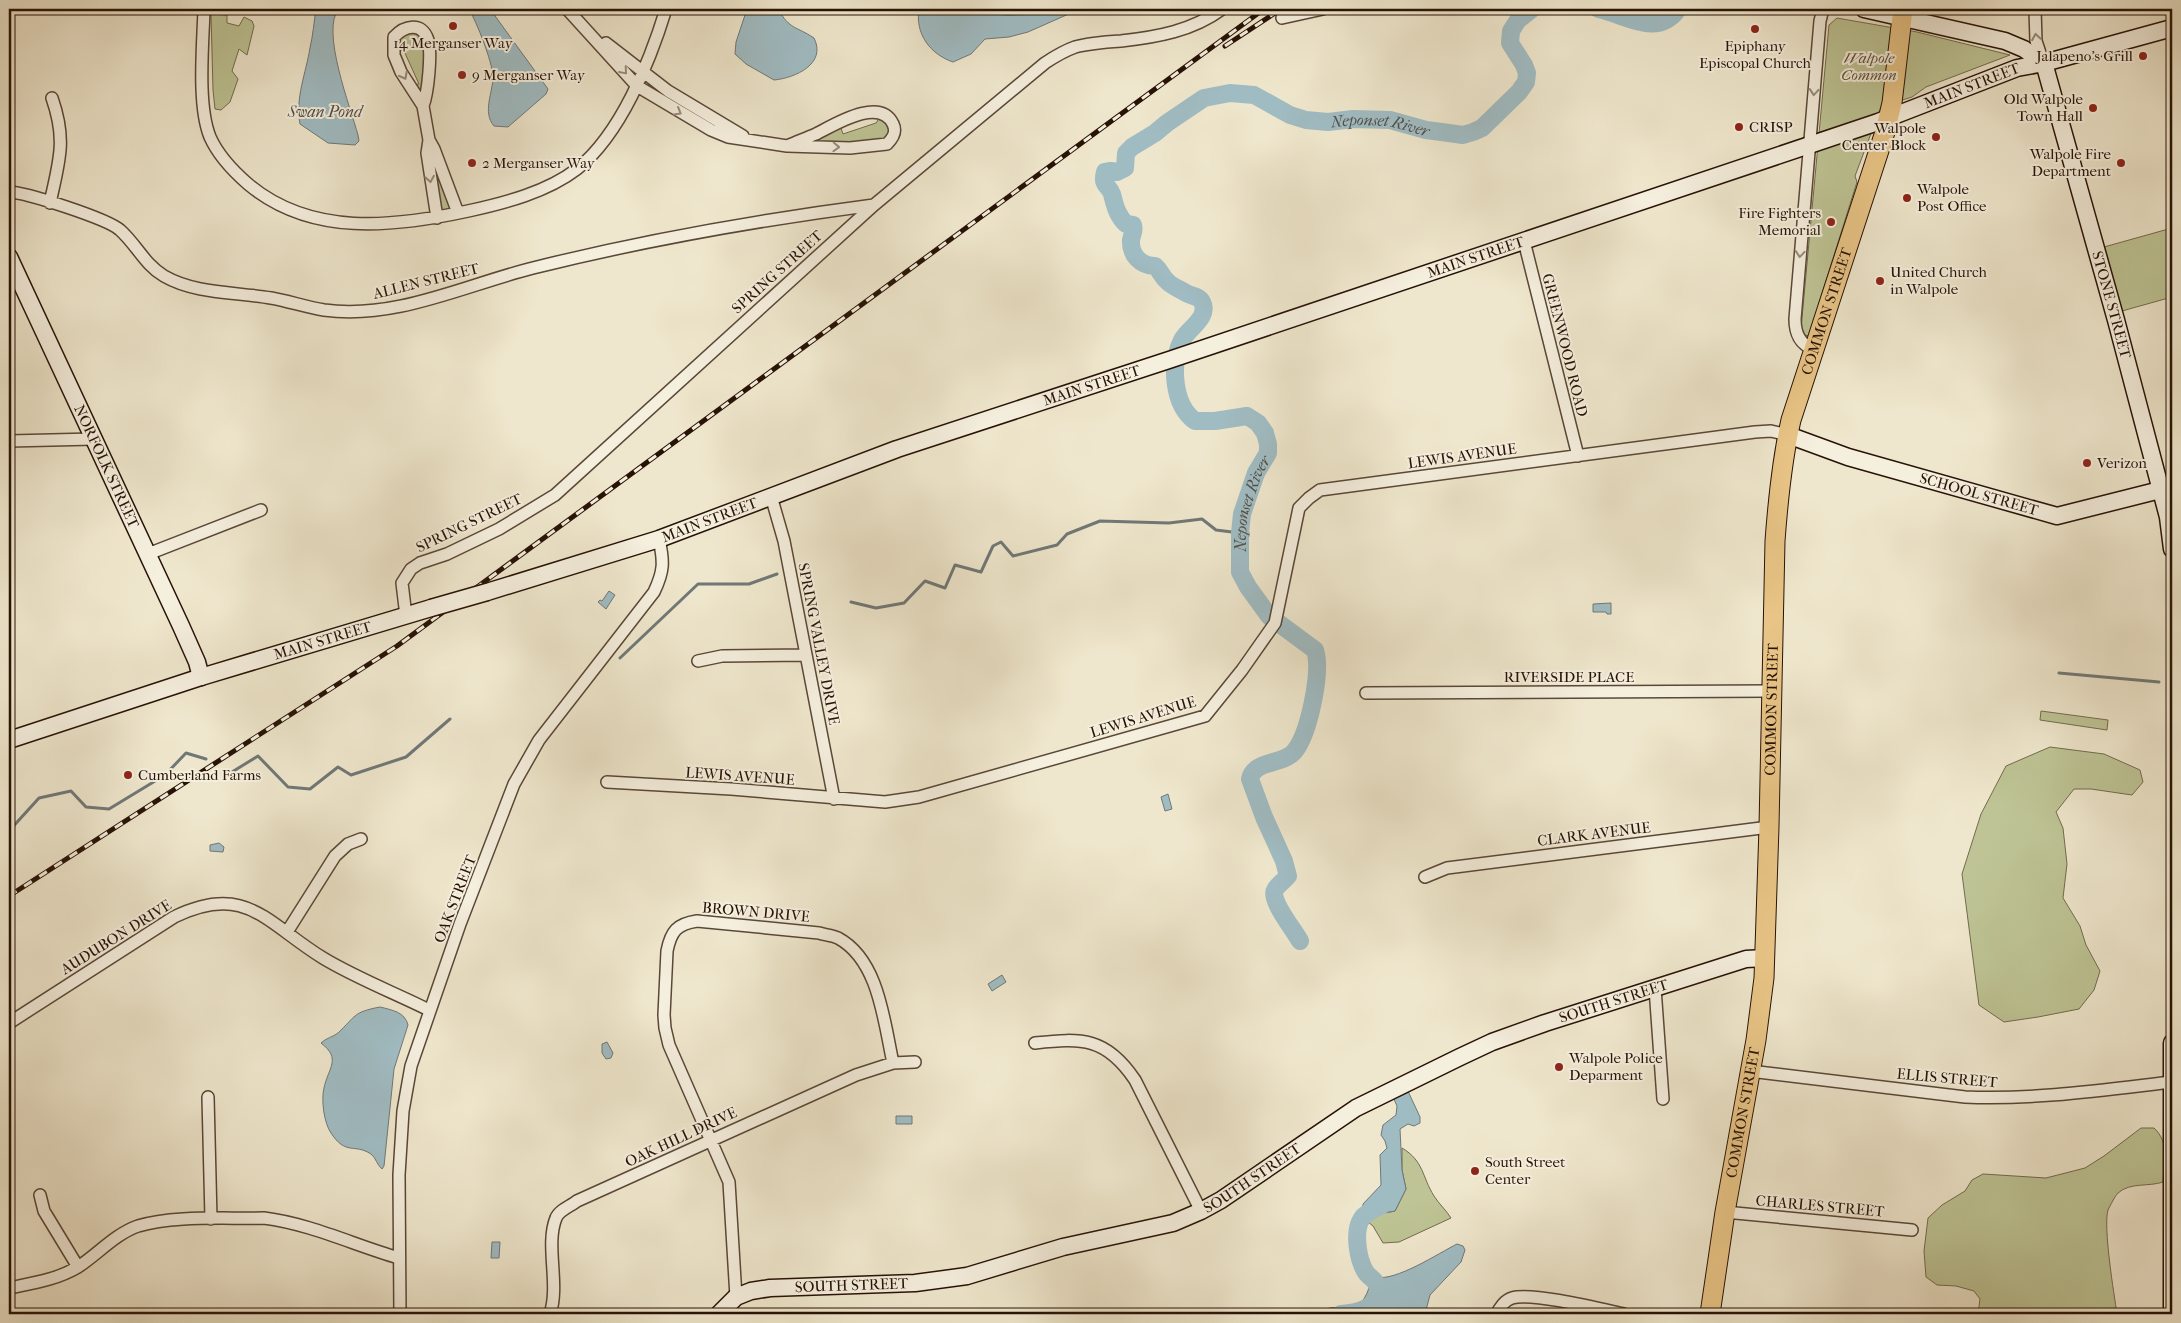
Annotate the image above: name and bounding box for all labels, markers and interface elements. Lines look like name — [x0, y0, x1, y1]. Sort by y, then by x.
marker: 14 Merganser Way — [447, 20, 459, 32]
marker: Epiphany Episcopal Church — [1749, 23, 1761, 35]
one-way arrow — [2031, 32, 2042, 40]
place label: 14 Merganser Way — [393, 34, 514, 52]
place label: Epiphany Episcopal Church — [1699, 37, 1812, 72]
place label: Jalapeno's Grill — [2035, 47, 2133, 65]
park label: Walpole Common — [1841, 49, 1897, 84]
marker: Jalapeno's Grill — [2137, 50, 2149, 62]
street label: MAIN STREET — [1921, 59, 2023, 112]
place label: 9 Merganser Way — [472, 66, 586, 84]
one-way arrow — [619, 66, 628, 75]
marker: 9 Merganser Way — [456, 69, 468, 81]
one-way arrow — [398, 71, 408, 80]
one-way arrow — [1809, 88, 1820, 96]
place label: Old Walpole Town Hall — [2004, 90, 2084, 125]
water label: Swan Pond — [287, 102, 364, 121]
marker: Old Walpole Town Hall — [2087, 102, 2099, 114]
one-way arrow — [673, 105, 682, 115]
water label: Neponset River — [1329, 110, 1433, 141]
place label: CRISP — [1749, 118, 1793, 136]
place label: Walpole Center Block — [1842, 119, 1927, 154]
marker: CRISP — [1733, 121, 1745, 133]
marker: Walpole Center Block — [1930, 131, 1942, 143]
one-way arrow — [832, 142, 840, 153]
place label: Walpole Fire Department — [2029, 145, 2112, 180]
place label: 2 Merganser Way — [482, 154, 596, 172]
marker: 2 Merganser Way — [466, 157, 478, 169]
marker: Walpole Fire Department — [2115, 157, 2127, 169]
one-way arrow — [425, 175, 435, 183]
place label: Walpole Post Office — [1916, 180, 1987, 215]
marker: Walpole Post Office — [1901, 192, 1913, 204]
place label: Fire Fighters Memorial — [1738, 204, 1821, 239]
marker: Fire Fighters Memorial — [1825, 216, 1837, 228]
street label: SPRING STREET — [728, 226, 827, 317]
street label: MAIN STREET — [1425, 232, 1527, 282]
street label: COMMON STREET — [1797, 245, 1856, 377]
street label: STONE STREET — [2088, 249, 2135, 361]
one-way arrow — [1795, 250, 1806, 258]
street label: ALLEN STREET — [370, 259, 482, 303]
place label: United Church in Walpole — [1890, 263, 1988, 298]
street label: GREENWOOD ROAD — [1538, 272, 1592, 418]
marker: United Church in Walpole — [1874, 275, 1886, 287]
street label: MAIN STREET — [1041, 361, 1143, 410]
street label: NORFOLK STREET — [70, 402, 143, 532]
street label: LEWIS AVENUE — [1406, 439, 1518, 473]
water label: Neponset River — [1231, 451, 1275, 553]
place label: Verizon — [2096, 454, 2147, 472]
marker: Verizon — [2081, 457, 2093, 469]
street label: SCHOOL STREET — [1918, 469, 2041, 520]
street label: SPRING STREET — [413, 489, 526, 556]
street label: MAIN STREET — [659, 493, 761, 546]
street label: SPRING VALLEY DRIVE — [794, 561, 844, 727]
street label: MAIN STREET — [272, 617, 374, 664]
street label: COMMON STREET — [1761, 642, 1782, 776]
street label: RIVERSIDE PLACE — [1504, 668, 1634, 686]
street label: LEWIS AVENUE — [1088, 692, 1198, 742]
street label: LEWIS AVENUE — [685, 763, 795, 789]
place label: Cumberland Farms — [138, 766, 261, 784]
marker: Cumberland Farms — [122, 769, 134, 781]
street label: CLARK AVENUE — [1536, 818, 1652, 850]
street label: OAK STREET — [430, 852, 480, 945]
street label: AUDUBON DRIVE — [57, 896, 175, 979]
street label: BROWN DRIVE — [701, 898, 811, 926]
street label: SOUTH STREET — [1557, 975, 1671, 1027]
street label: COMMON STREET — [1722, 1045, 1764, 1180]
place label: Walpole Police Deparment — [1568, 1049, 1663, 1084]
marker: Walpole Police Deparment — [1553, 1061, 1565, 1073]
street label: ELLIS STREET — [1896, 1065, 1999, 1091]
street label: OAK HILL DRIVE — [622, 1103, 740, 1171]
street label: SOUTH STREET — [1200, 1139, 1305, 1217]
place label: South Street Center — [1485, 1153, 1566, 1188]
marker: South Street Center — [1469, 1165, 1481, 1177]
street label: CHARLES STREET — [1755, 1191, 1886, 1221]
street label: SOUTH STREET — [795, 1274, 909, 1296]

